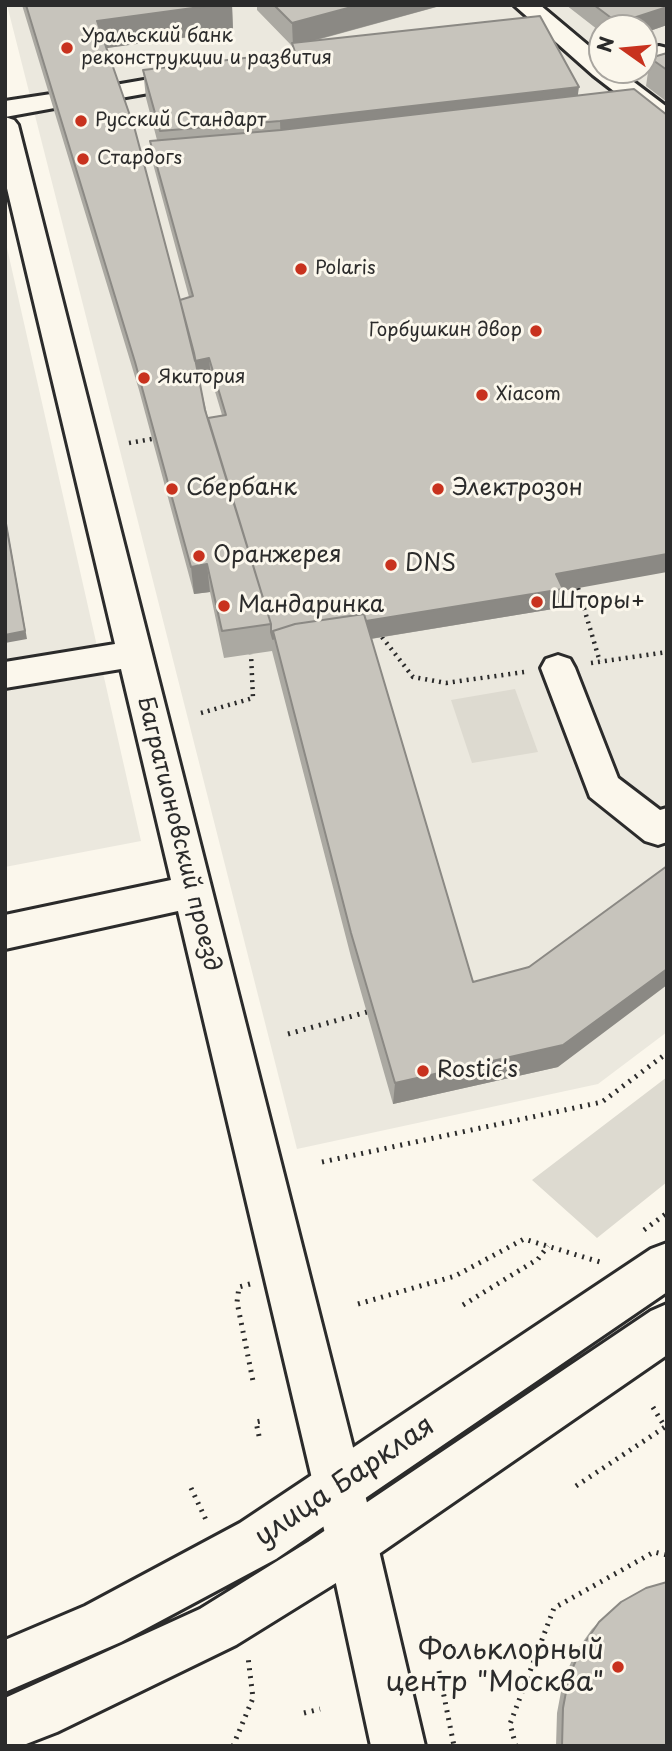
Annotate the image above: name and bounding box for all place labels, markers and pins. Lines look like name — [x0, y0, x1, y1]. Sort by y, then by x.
place label: Уральский банк реконструкции и развития — [81, 26, 332, 70]
marker: Уральский банк реконструкции и развития — [59, 40, 75, 56]
place label: Русский Стандарт — [95, 110, 266, 132]
marker: Русский Стандарт — [73, 113, 89, 129]
place label: Стардогs — [97, 148, 182, 170]
marker: Стардогs — [75, 151, 91, 167]
place label: Polaris — [315, 258, 376, 280]
marker: Polaris — [293, 261, 309, 277]
place label: Горбушкин двор — [369, 320, 522, 342]
marker: Горбушкин двор — [528, 323, 544, 339]
place label: Якитория — [158, 367, 246, 389]
marker: Якитория — [136, 370, 152, 386]
place label: Xiacom — [496, 384, 561, 406]
marker: Xiacom — [474, 387, 490, 403]
place label: Сбербанк — [186, 475, 297, 503]
place label: Электрозон — [452, 475, 583, 503]
marker: Сбербанк — [164, 481, 180, 497]
marker: Электрозон — [430, 481, 446, 497]
place label: Оранжерея — [213, 542, 342, 570]
marker: Оранжерея — [191, 548, 207, 564]
place label: DNS — [405, 551, 456, 579]
marker: DNS — [383, 557, 399, 573]
place label: Шторы+ — [551, 588, 645, 616]
place label: Мандаринка — [238, 592, 384, 620]
marker: Шторы+ — [529, 594, 545, 610]
marker: Мандаринка — [216, 598, 232, 614]
place label: Rostic's — [437, 1057, 518, 1085]
marker: Rostic's — [415, 1063, 431, 1079]
place label: Фольклорный центр "Москва" — [385, 1634, 604, 1700]
marker: Фольклорный центр "Москва" — [610, 1659, 626, 1675]

